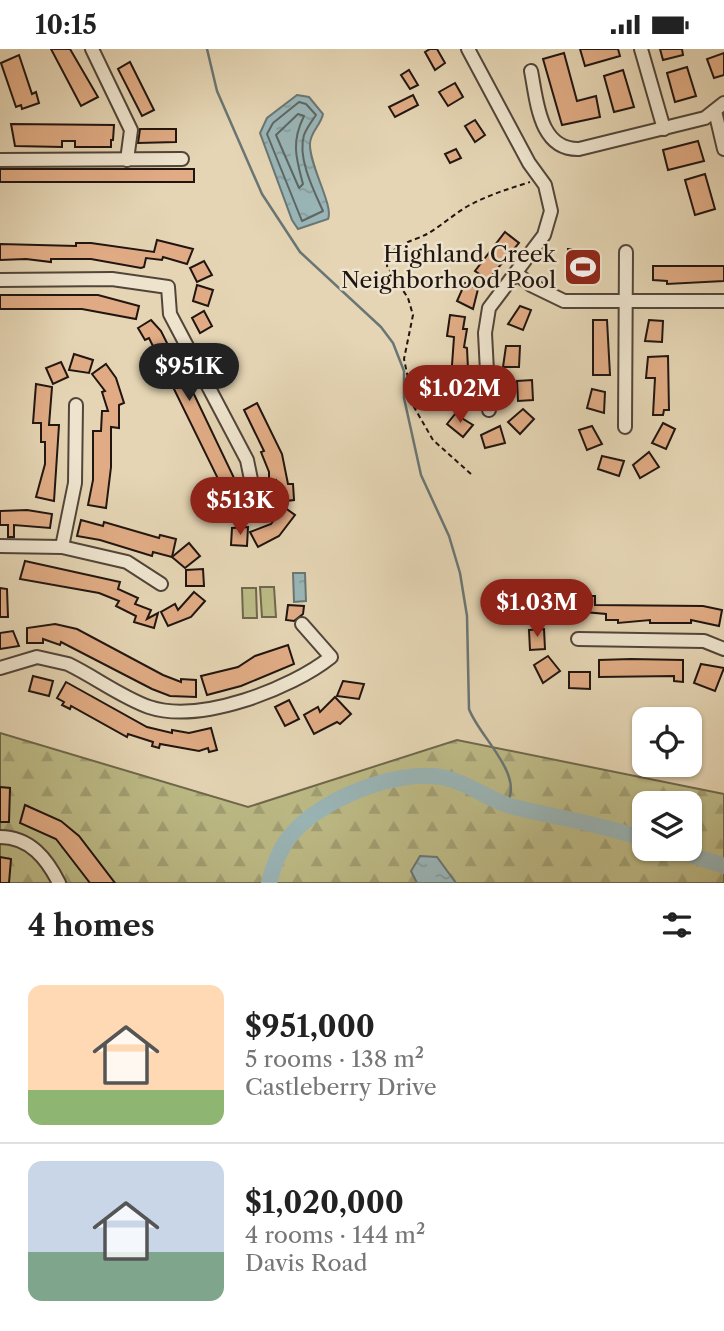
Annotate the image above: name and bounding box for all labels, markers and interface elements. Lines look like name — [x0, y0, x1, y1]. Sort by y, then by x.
text: 10:15 — [35, 9, 97, 41]
place label: Highland Creek Neighborhood Pool — [341, 240, 558, 294]
sports icon: Highland Creek Neighborhood Pool — [562, 246, 604, 288]
pin: $951K — [140, 343, 238, 403]
text: $951K — [155, 352, 223, 380]
pin: $1.02M — [403, 365, 517, 425]
text: $1.02M — [419, 374, 501, 402]
pin: $513K — [191, 477, 289, 537]
text: $513K — [206, 486, 274, 514]
pin: $1.03M — [480, 579, 594, 639]
text: $1.03M — [496, 588, 578, 616]
map controls — [632, 707, 702, 861]
button: locate — [632, 707, 702, 777]
button: layers — [632, 791, 702, 861]
icon: filters — [658, 906, 696, 944]
text: 4 homes — [28, 907, 155, 944]
text: $951,000 — [245, 1008, 375, 1045]
icon: home — [84, 1013, 168, 1097]
text: 5 rooms · 138 m² — [245, 1045, 424, 1073]
text: Castleberry Drive — [245, 1073, 437, 1101]
text: $1,020,000 — [245, 1184, 404, 1221]
icon: home — [84, 1189, 168, 1273]
text: 4 rooms · 144 m² — [245, 1221, 425, 1249]
text: Davis Road — [245, 1249, 368, 1277]

